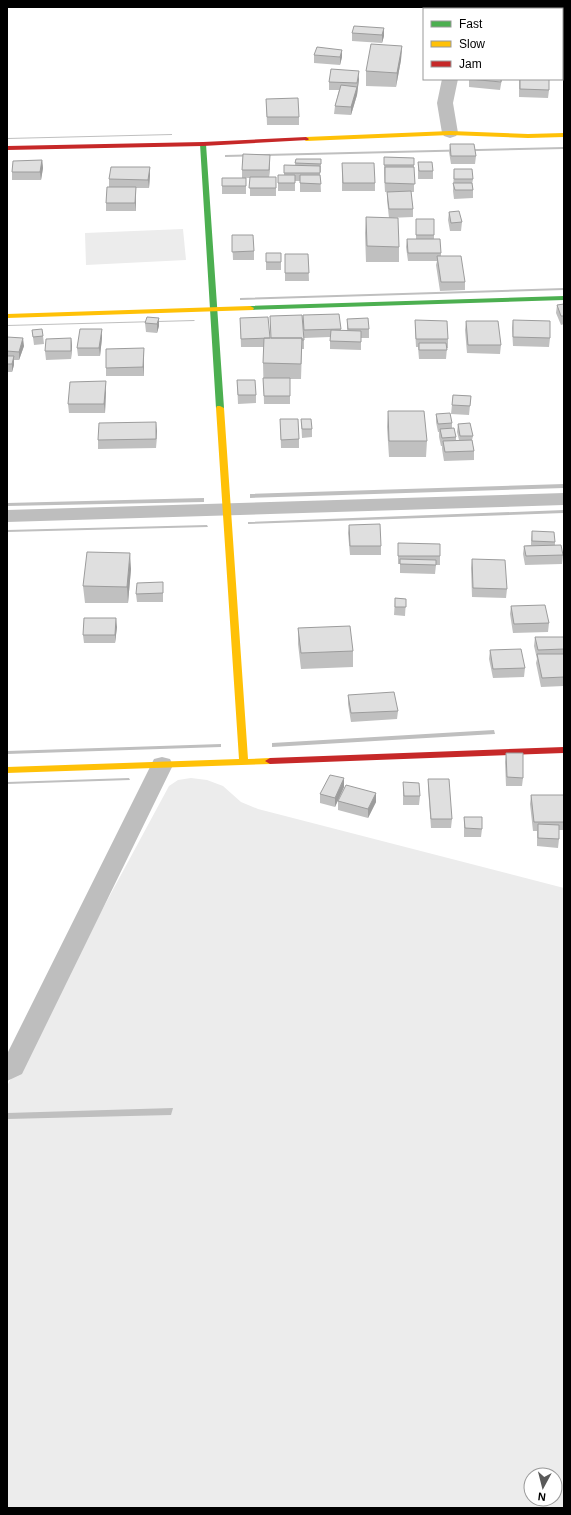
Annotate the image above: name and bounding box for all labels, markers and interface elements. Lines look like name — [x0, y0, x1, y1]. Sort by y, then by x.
legend — [423, 8, 563, 80]
text: Fast — [459, 17, 483, 31]
text: Slow — [459, 37, 485, 51]
text: Jam — [459, 57, 482, 71]
north arrow — [523, 1467, 563, 1507]
text: N — [537, 1490, 546, 1503]

